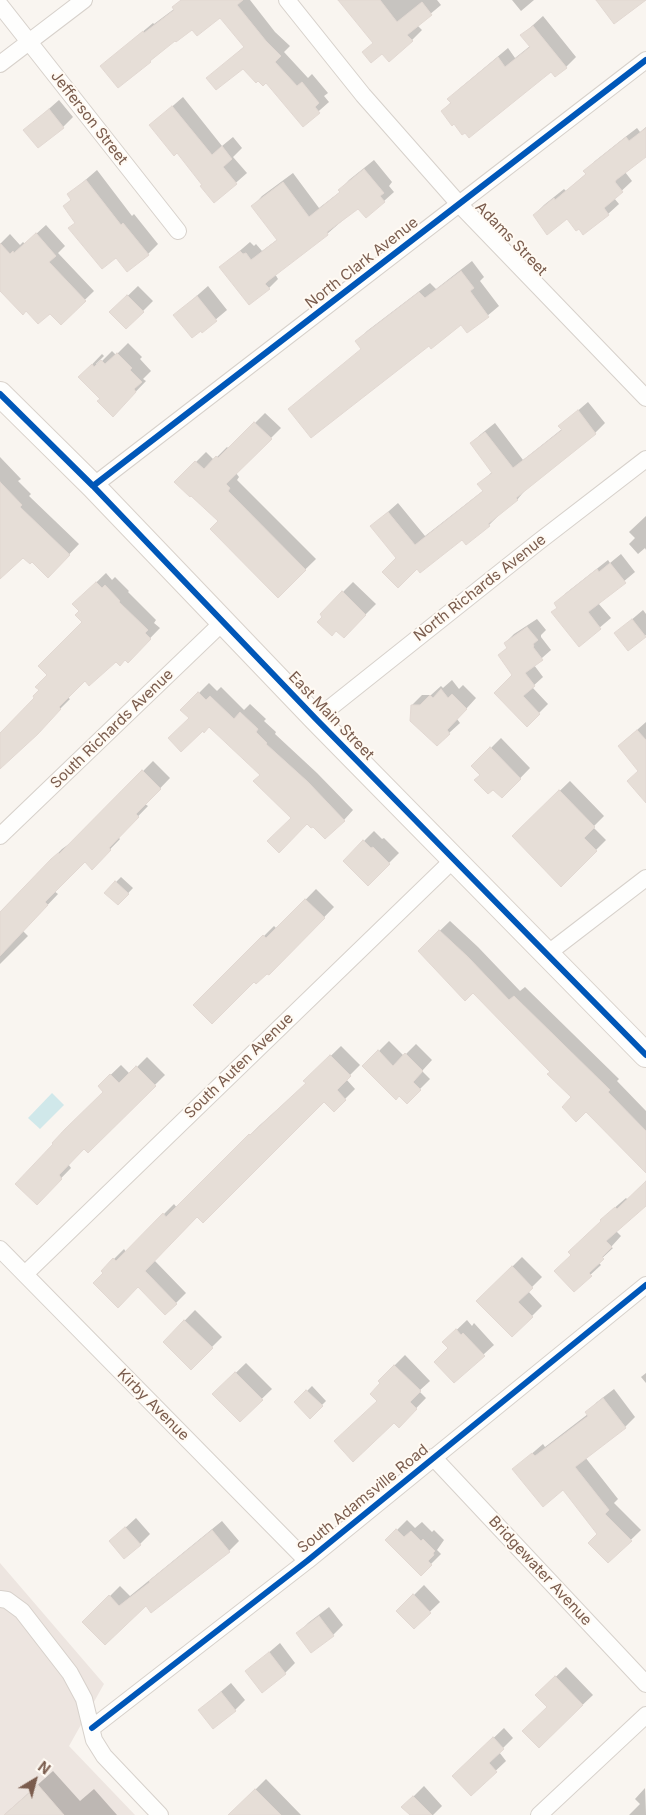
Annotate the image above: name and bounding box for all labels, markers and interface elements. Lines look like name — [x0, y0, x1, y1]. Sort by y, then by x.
street label: Jefferson Street — [47, 68, 131, 168]
street label: Adams Street — [471, 198, 551, 280]
street label: North Clark Avenue — [302, 213, 422, 313]
street label: North Richards Avenue — [410, 531, 550, 645]
street label: South Richards Avenue — [47, 666, 177, 792]
street label: East Main Street — [284, 668, 378, 764]
street label: South Auten Avenue — [181, 1010, 297, 1122]
street label: Kirby Avenue — [113, 1365, 193, 1445]
street label: South Adamsville Road — [294, 1441, 432, 1557]
street label: Bridgewater Avenue — [485, 1513, 595, 1629]
north arrow — [10, 1755, 60, 1805]
text: N — [35, 1758, 54, 1778]

